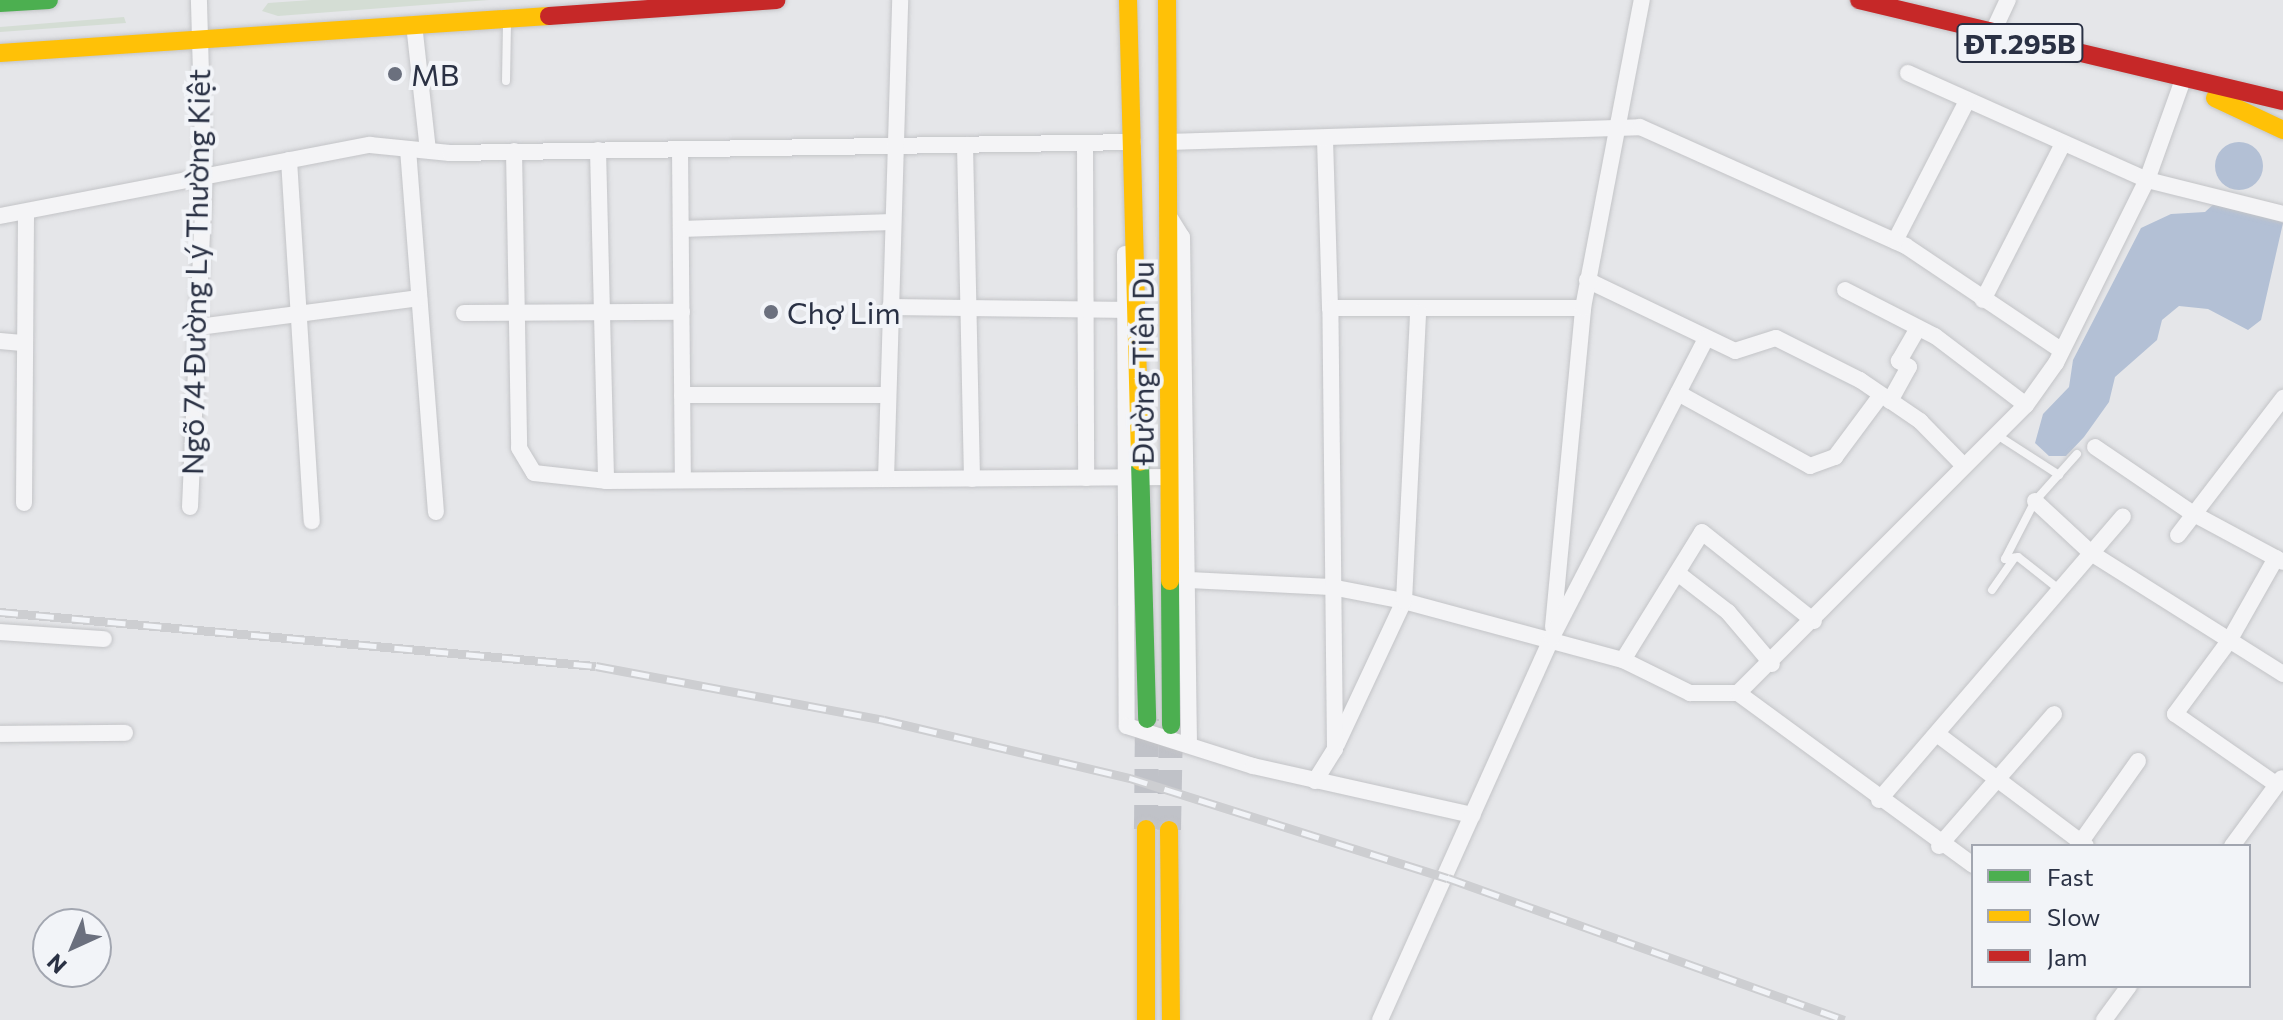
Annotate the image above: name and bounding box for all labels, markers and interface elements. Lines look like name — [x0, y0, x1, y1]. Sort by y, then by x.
road number: ĐT.295B — [1956, 19, 2084, 67]
place label: MB — [411, 56, 459, 92]
marker: MB — [386, 65, 404, 83]
street label: Ngõ 74 Đường Lý Thường Kiệt — [173, 69, 217, 475]
street label: Đường Tiên Du — [1124, 261, 1160, 465]
place label: Chợ Lim — [787, 294, 901, 330]
marker: Chợ Lim — [762, 303, 780, 321]
legend — [1971, 844, 2251, 988]
text: Fast — [2047, 862, 2094, 891]
text: Slow — [2047, 902, 2100, 931]
north arrow — [32, 908, 112, 988]
text: Jam — [2047, 942, 2087, 971]
text: N — [41, 949, 72, 980]

